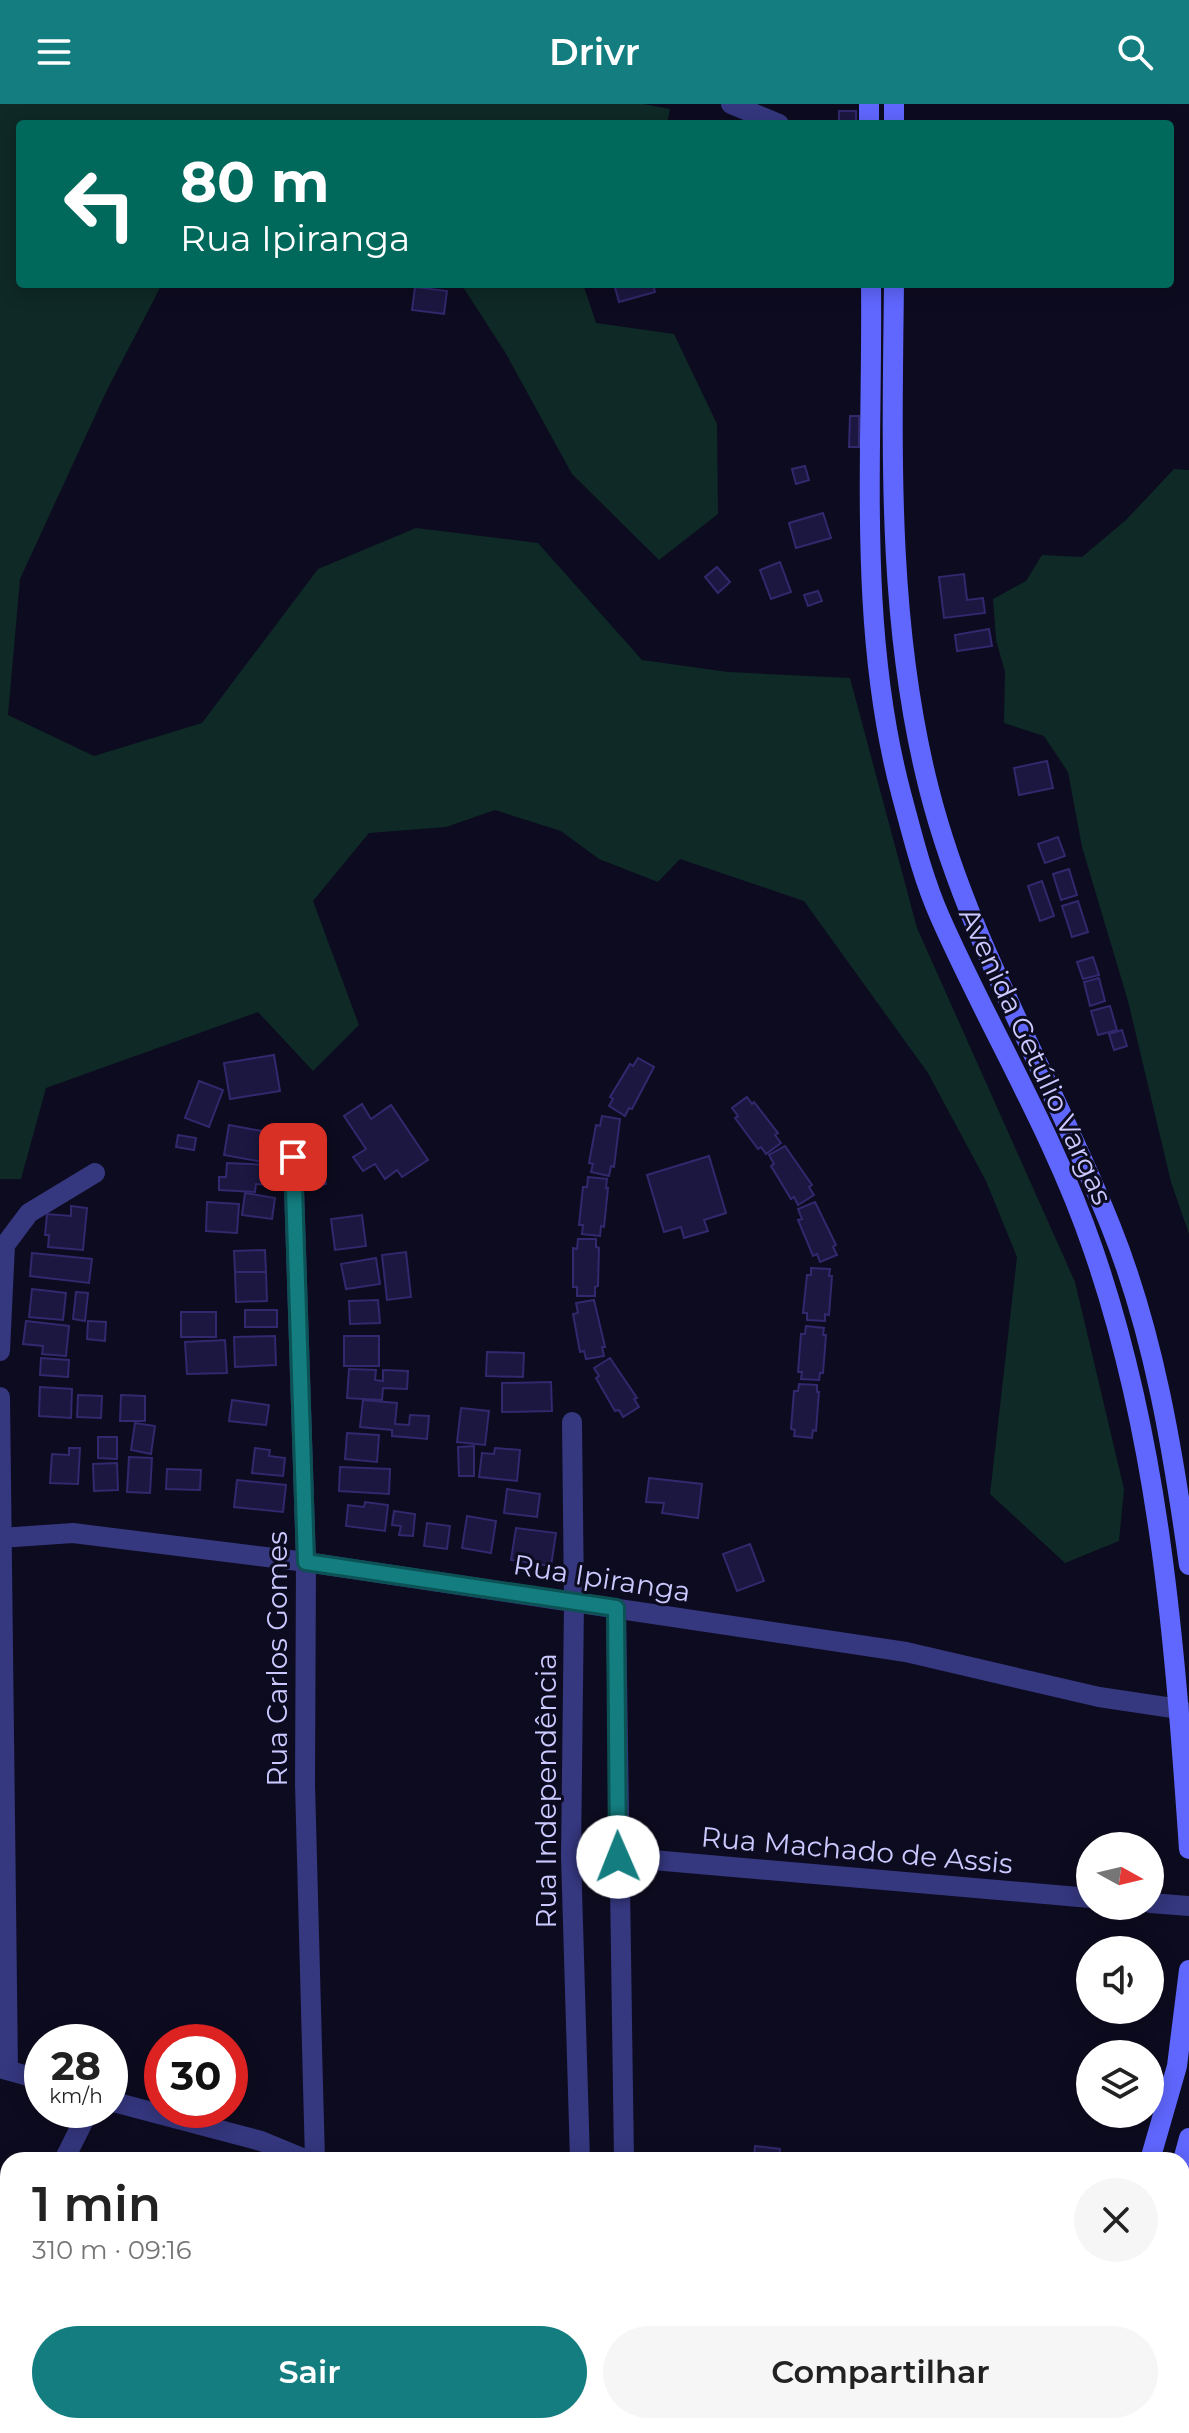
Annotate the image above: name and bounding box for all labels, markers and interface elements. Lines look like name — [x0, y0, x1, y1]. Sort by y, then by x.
icon: menu — [32, 30, 76, 74]
text: Drivr — [549, 30, 640, 74]
icon: search — [1113, 30, 1157, 74]
text: 80 m — [180, 148, 330, 216]
icon: left — [48, 152, 152, 256]
text: Rua Ipiranga — [180, 216, 410, 260]
street label: Avenida Getúlio Vargas — [952, 902, 1120, 1210]
pin — [259, 1123, 327, 1191]
icon: arrive — [271, 1135, 315, 1179]
street label: Rua Carlos Gomes — [260, 1531, 294, 1787]
street label: Rua Ipiranga — [511, 1547, 693, 1609]
street label: Rua Independência — [529, 1653, 563, 1929]
position arrow — [576, 1815, 660, 1899]
street label: Rua Machado de Assis — [700, 1819, 1014, 1881]
north arrow — [1076, 1832, 1164, 1920]
map controls — [1076, 1832, 1164, 2128]
button: sound — [1076, 1936, 1164, 2024]
speed limit sign: 30 — [144, 2024, 248, 2128]
button: layers — [1076, 2040, 1164, 2128]
text: 28 — [51, 2041, 101, 2090]
text: km/h — [49, 2084, 103, 2108]
text: 1 min — [32, 2175, 161, 2233]
button: close — [1074, 2178, 1158, 2262]
text: 310 m · 09:16 — [32, 2234, 192, 2266]
button: Sair — [32, 2326, 587, 2418]
button: Compartilhar — [603, 2326, 1158, 2418]

